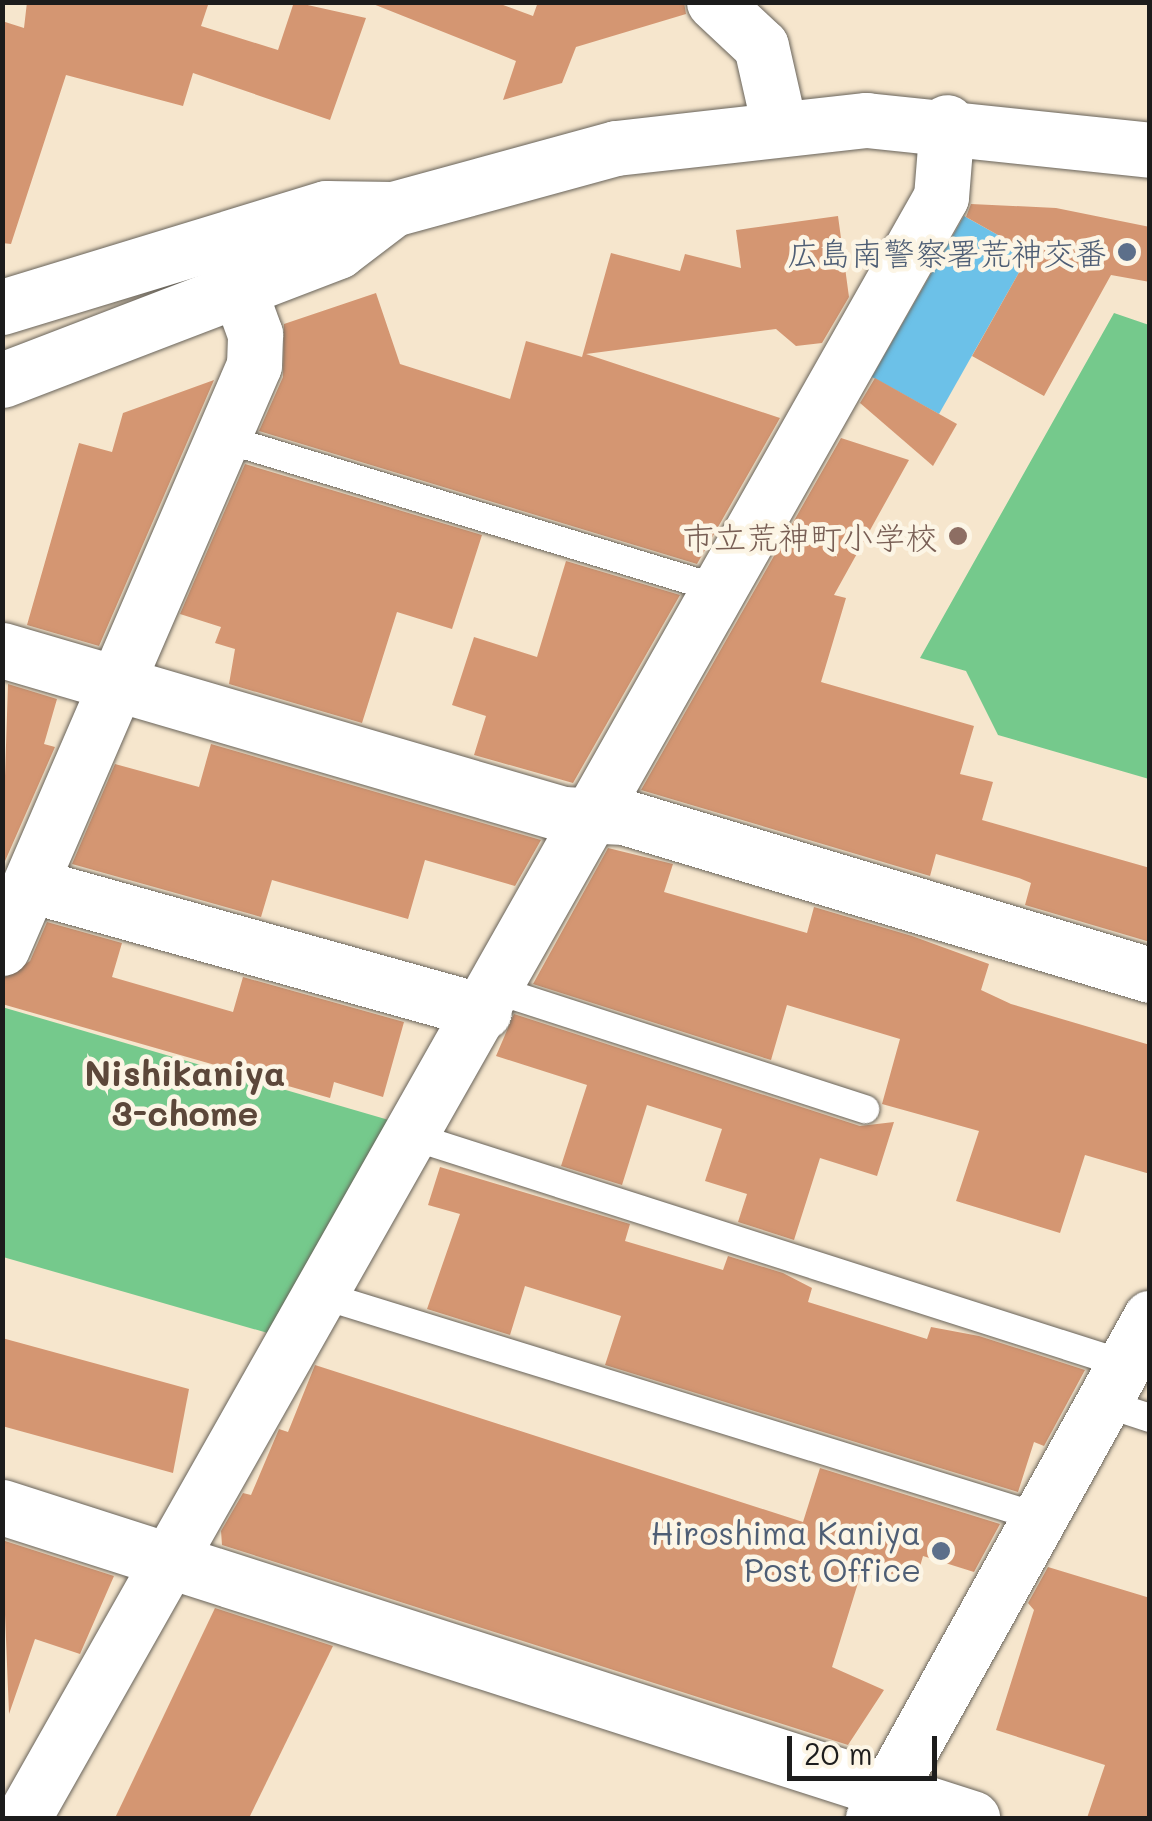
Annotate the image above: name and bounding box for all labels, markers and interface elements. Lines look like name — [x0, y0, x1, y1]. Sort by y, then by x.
place label: 広島南警察署荒神交番 — [787, 233, 1107, 271]
marker: 広島南警察署荒神交番 — [1116, 241, 1138, 263]
place label: 市立荒神町小学校 — [682, 517, 938, 555]
marker: 市立荒神町小学校 — [947, 525, 969, 547]
district label: Nishikaniya 3-chome — [85, 1051, 285, 1133]
place label: Hiroshima Kaniya Post Office — [651, 1514, 921, 1589]
marker: Hiroshima Kaniya Post Office — [930, 1540, 952, 1562]
scale bar — [792, 1716, 942, 1778]
text: 20 m — [804, 1733, 873, 1773]

